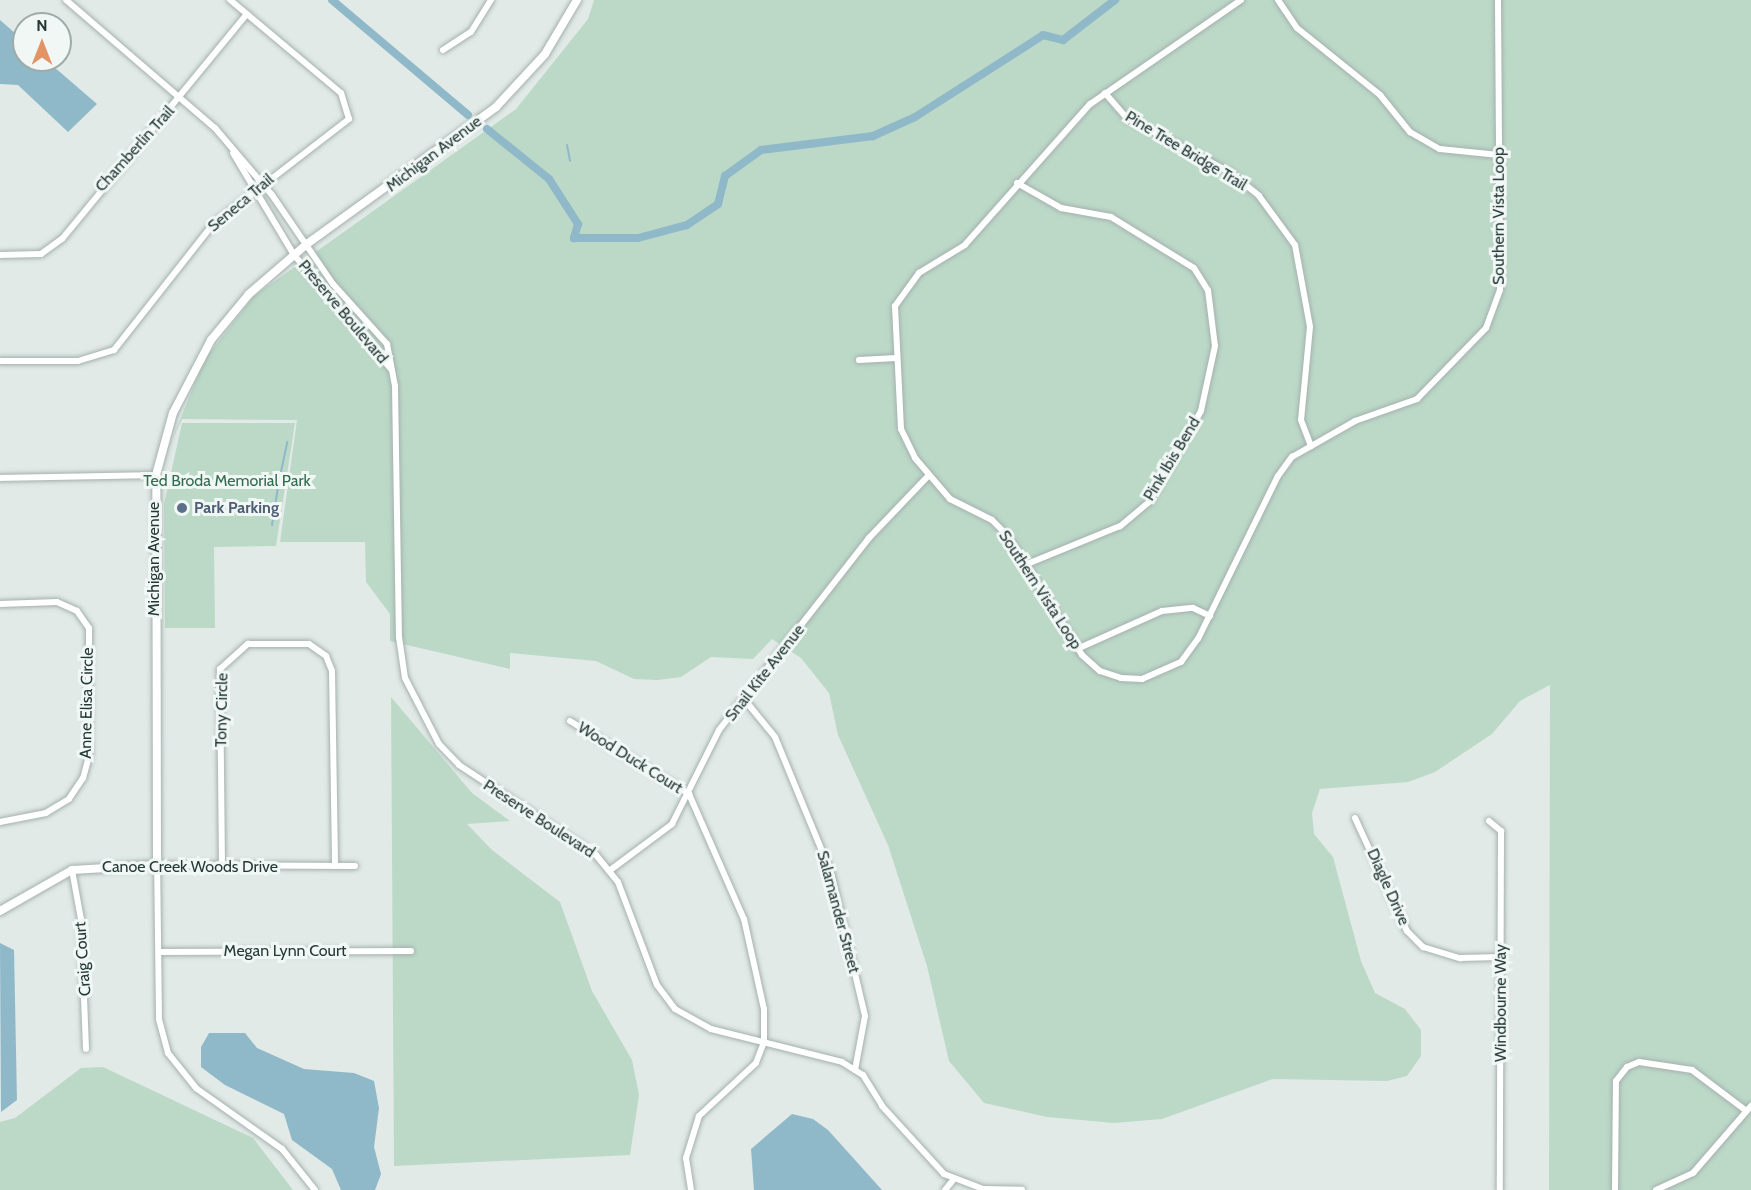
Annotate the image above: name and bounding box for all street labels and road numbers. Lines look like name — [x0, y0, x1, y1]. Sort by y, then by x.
street label: Chamberlin Trail — [91, 102, 179, 196]
street label: Pine Tree Bridge Trail — [1122, 107, 1250, 195]
street label: Michigan Avenue — [383, 112, 485, 196]
street label: Southern Vista Loop — [1489, 147, 1509, 285]
street label: Seneca Trail — [204, 170, 278, 236]
street label: Preserve Boulevard — [294, 256, 392, 368]
street label: Pink Ibis Bend — [1140, 414, 1204, 504]
street label: Michigan Avenue — [144, 502, 164, 616]
street label: Southern Vista Loop — [994, 527, 1086, 653]
street label: Snail Kite Avenue — [721, 621, 809, 725]
street label: Anne Elisa Circle — [76, 647, 98, 759]
street label: Tony Circle — [212, 673, 232, 747]
street label: Wood Duck Court — [574, 718, 686, 798]
street label: Preserve Boulevard — [480, 776, 598, 862]
street label: Diagle Drive — [1363, 846, 1413, 928]
street label: Salamander Street — [812, 849, 864, 975]
street label: Canoe Creek Woods Drive — [102, 857, 278, 877]
street label: Craig Court — [71, 921, 95, 997]
street label: Megan Lynn Court — [224, 941, 346, 961]
street label: Windbourne Way — [1491, 944, 1511, 1062]

